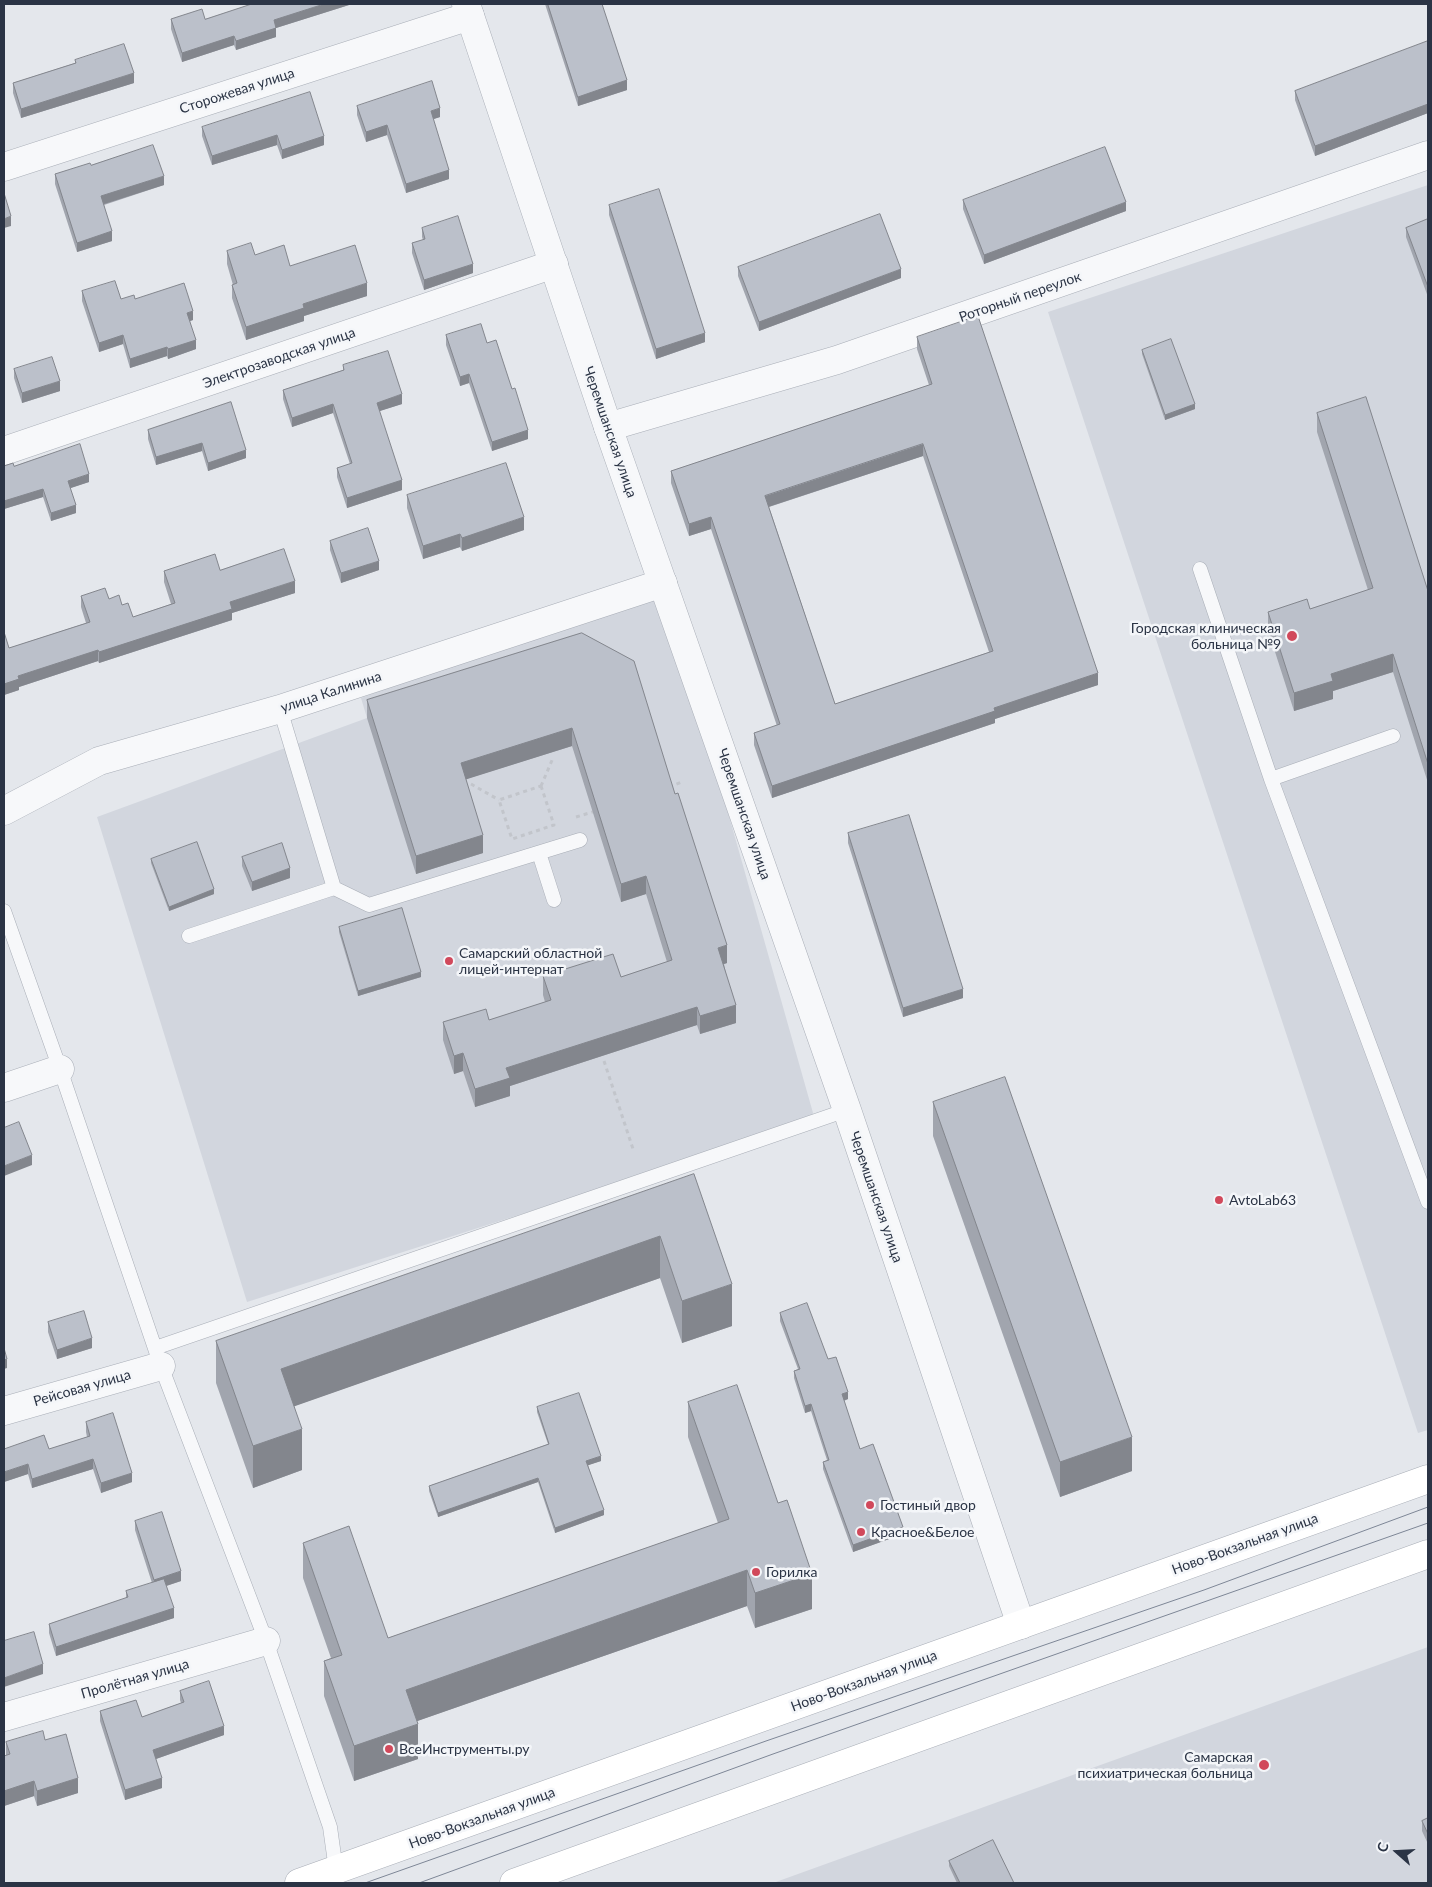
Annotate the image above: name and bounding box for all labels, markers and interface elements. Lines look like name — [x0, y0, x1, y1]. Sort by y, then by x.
street label: Сторожевая улица — [177, 64, 297, 118]
street label: Роторный переулок — [957, 268, 1083, 326]
street label: Электрозаводская улица — [200, 324, 358, 392]
street label: Черемшанская улица — [580, 364, 640, 500]
place label: Городская клиническая больница №9 — [1131, 620, 1281, 652]
marker: Городская клиническая больница №9 — [1285, 629, 1299, 643]
street label: улица Калинина — [278, 668, 384, 716]
street label: Черемшанская улица — [714, 746, 774, 882]
place label: Самарский областной лицей-интернат — [459, 945, 602, 978]
marker: Самарский областной лицей-интернат — [443, 955, 455, 967]
street label: Черемшанская улица — [846, 1129, 906, 1265]
place label: AvtoLab63 — [1229, 1192, 1296, 1208]
marker: AvtoLab63 — [1213, 1194, 1225, 1206]
street label: Рейсовая улица — [31, 1366, 133, 1410]
place label: Гостиный двор — [880, 1497, 976, 1513]
marker: Гостиный двор — [864, 1499, 876, 1511]
street label: Ново-Вокзальная улица — [1170, 1510, 1320, 1578]
place label: Красное&Белое — [871, 1524, 975, 1540]
marker: Красное&Белое — [855, 1526, 867, 1538]
place label: Горилка — [766, 1564, 817, 1580]
marker: Горилка — [750, 1566, 762, 1578]
street label: Ново-Вокзальная улица — [789, 1647, 939, 1715]
street label: Пролётная улица — [79, 1656, 191, 1702]
place label: ВсеИнструменты.ру — [399, 1741, 529, 1757]
marker: ВсеИнструменты.ру — [383, 1743, 395, 1755]
place label: Самарская психиатрическая больница — [1077, 1749, 1253, 1781]
marker: Самарская психиатрическая больница — [1257, 1758, 1271, 1772]
street label: Ново-Вокзальная улица — [407, 1784, 557, 1852]
north arrow — [1372, 1827, 1422, 1877]
text: С — [1373, 1840, 1392, 1854]

